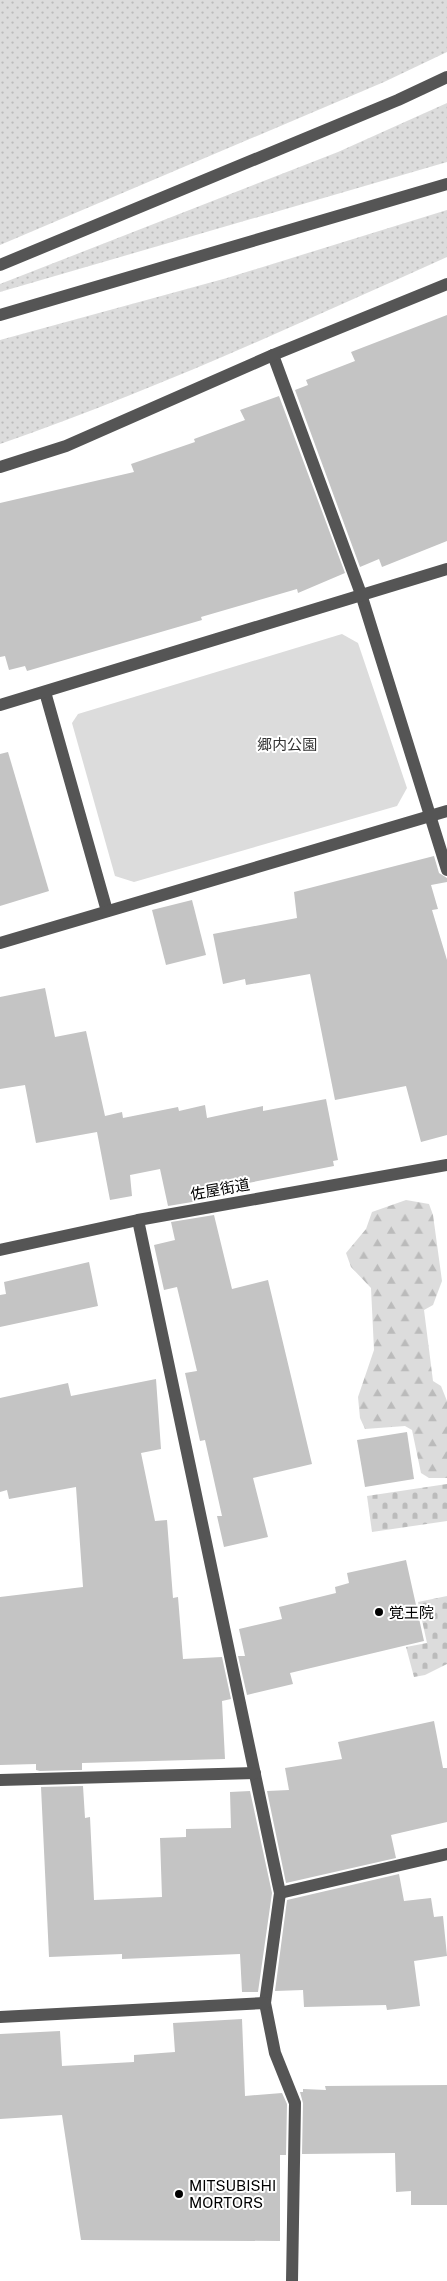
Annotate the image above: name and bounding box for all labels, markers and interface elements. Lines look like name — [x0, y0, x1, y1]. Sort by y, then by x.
park label: 郷内公園 — [257, 736, 317, 753]
street label: 佐屋街道 — [189, 1175, 251, 1203]
place label: 覚王院 — [389, 1604, 434, 1621]
marker: 覚王院 — [373, 1606, 385, 1618]
place label: MITSUBISHI MORTORS — [189, 2177, 276, 2211]
marker: MITSUBISHI MORTORS — [173, 2188, 185, 2200]

